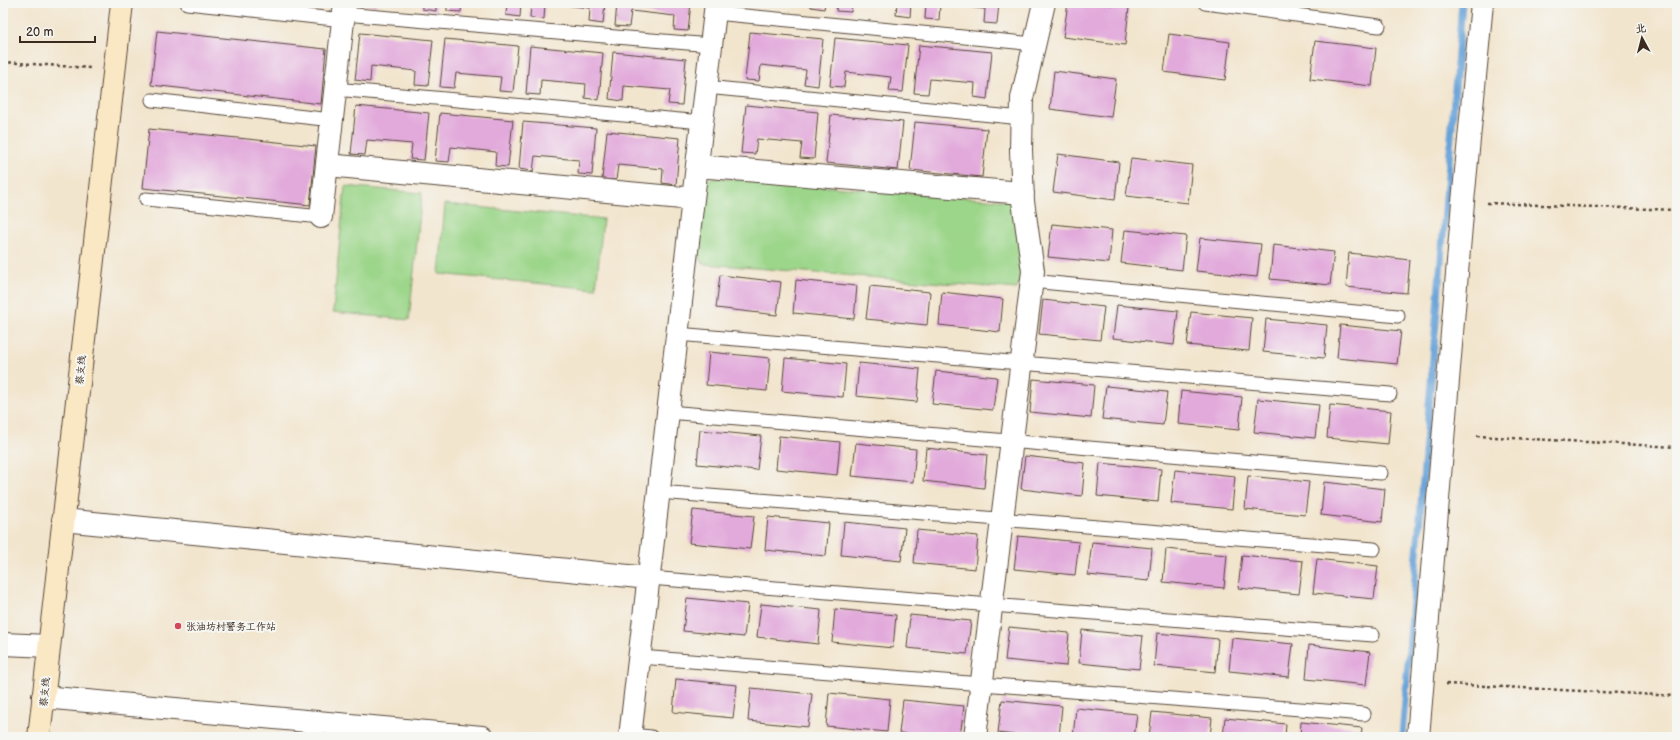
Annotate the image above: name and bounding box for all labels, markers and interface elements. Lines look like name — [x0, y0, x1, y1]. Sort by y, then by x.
scale bar — [20, 18, 95, 44]
north arrow — [1622, 18, 1662, 58]
text: 北 — [1635, 21, 1647, 36]
text: 20 m — [26, 25, 53, 40]
street label: 蔡支线 — [73, 355, 89, 386]
marker: 张油坊村警务工作站 — [173, 621, 183, 631]
place label: 张油坊村警务工作站 — [186, 621, 276, 633]
street label: 蔡支线 — [37, 677, 53, 708]

